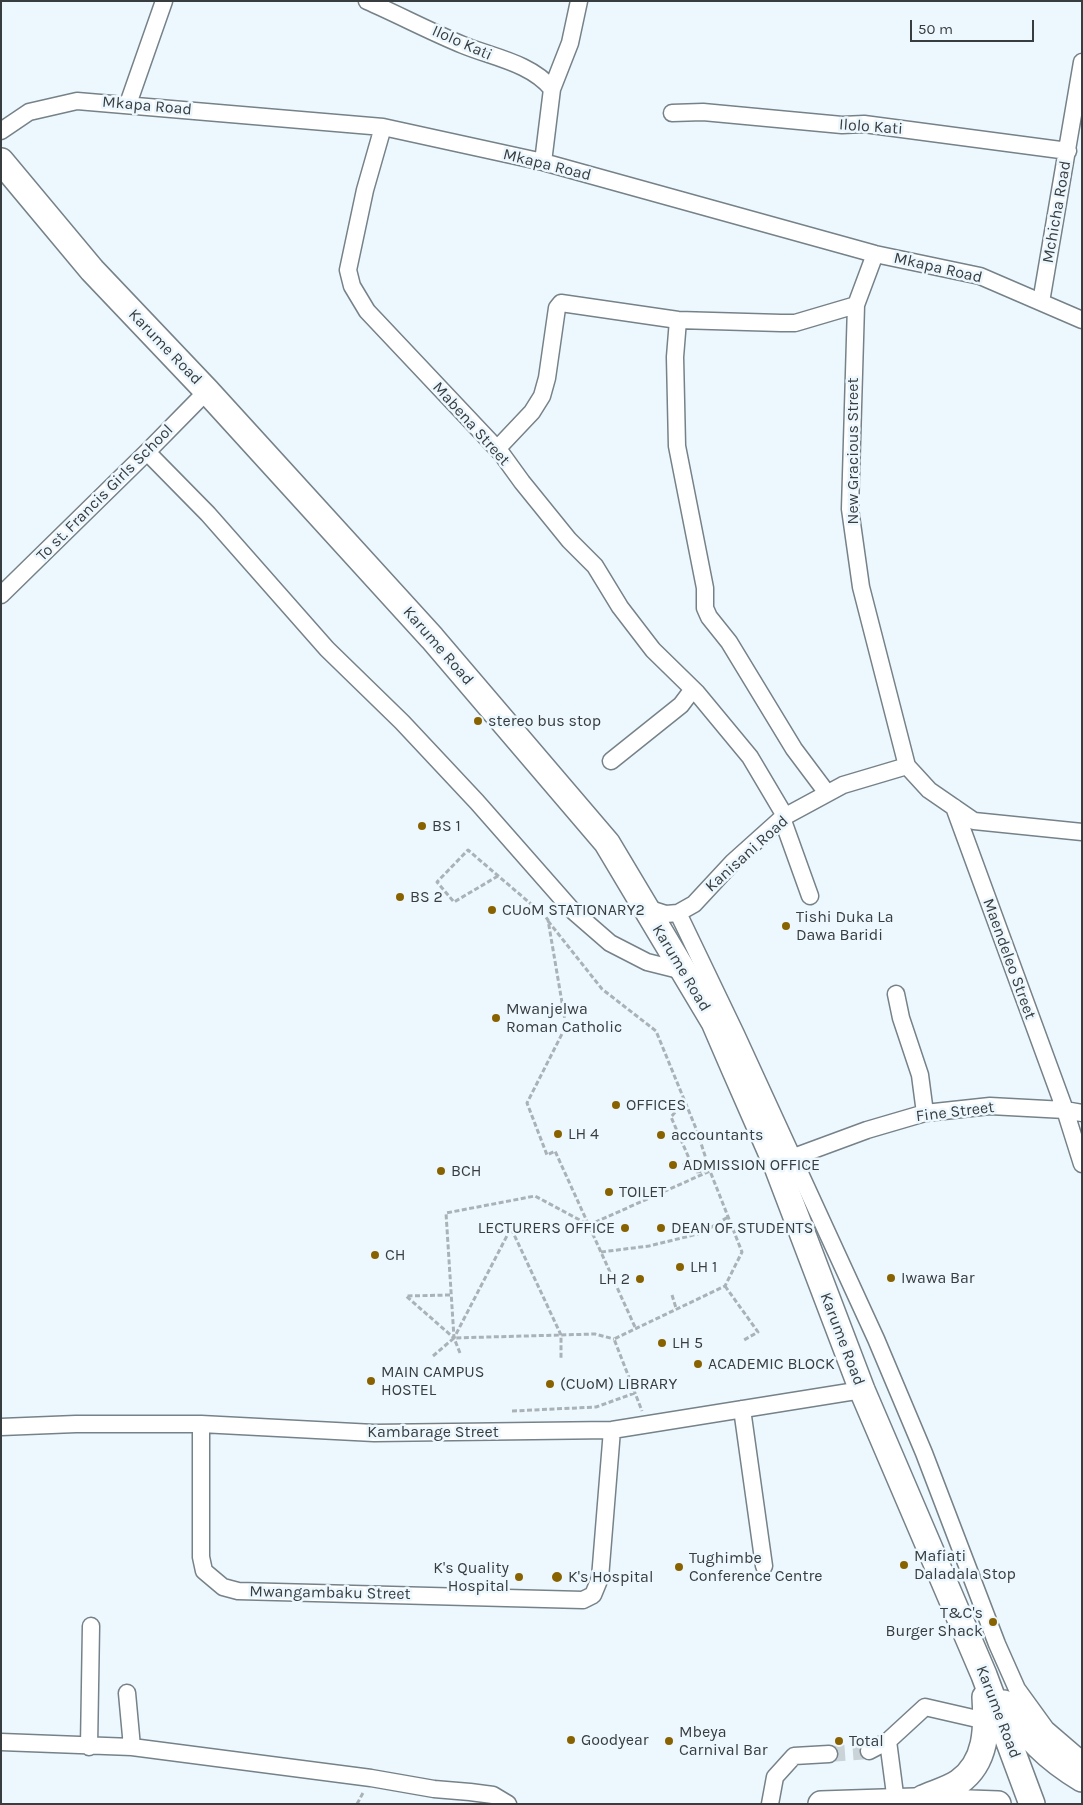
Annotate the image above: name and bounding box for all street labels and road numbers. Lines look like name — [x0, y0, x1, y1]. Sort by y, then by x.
street label: Ilolo Kati — [429, 21, 495, 65]
street label: Mkapa Road — [101, 93, 193, 119]
street label: Ilolo Kati — [838, 115, 904, 139]
street label: Mkapa Road — [501, 145, 593, 185]
street label: Mchicha Road — [1039, 159, 1075, 265]
street label: Mkapa Road — [892, 249, 984, 287]
street label: Karume Road — [124, 305, 206, 389]
street label: New Gracious Street — [843, 377, 863, 525]
street label: Mabena Street — [428, 378, 514, 470]
street label: To st. Francis Girls School — [33, 421, 177, 565]
street label: Karume Road — [399, 603, 477, 689]
street label: Kanisani Road — [701, 812, 793, 896]
street label: Maendeleo Street — [978, 896, 1040, 1022]
street label: Karume Road — [648, 921, 714, 1015]
street label: Fine Street — [915, 1098, 995, 1126]
street label: Karume Road — [816, 1290, 868, 1388]
street label: Kambarage Street — [367, 1422, 499, 1442]
street label: Mwangambaku Street — [249, 1582, 411, 1604]
street label: Karume Road — [972, 1663, 1024, 1761]

